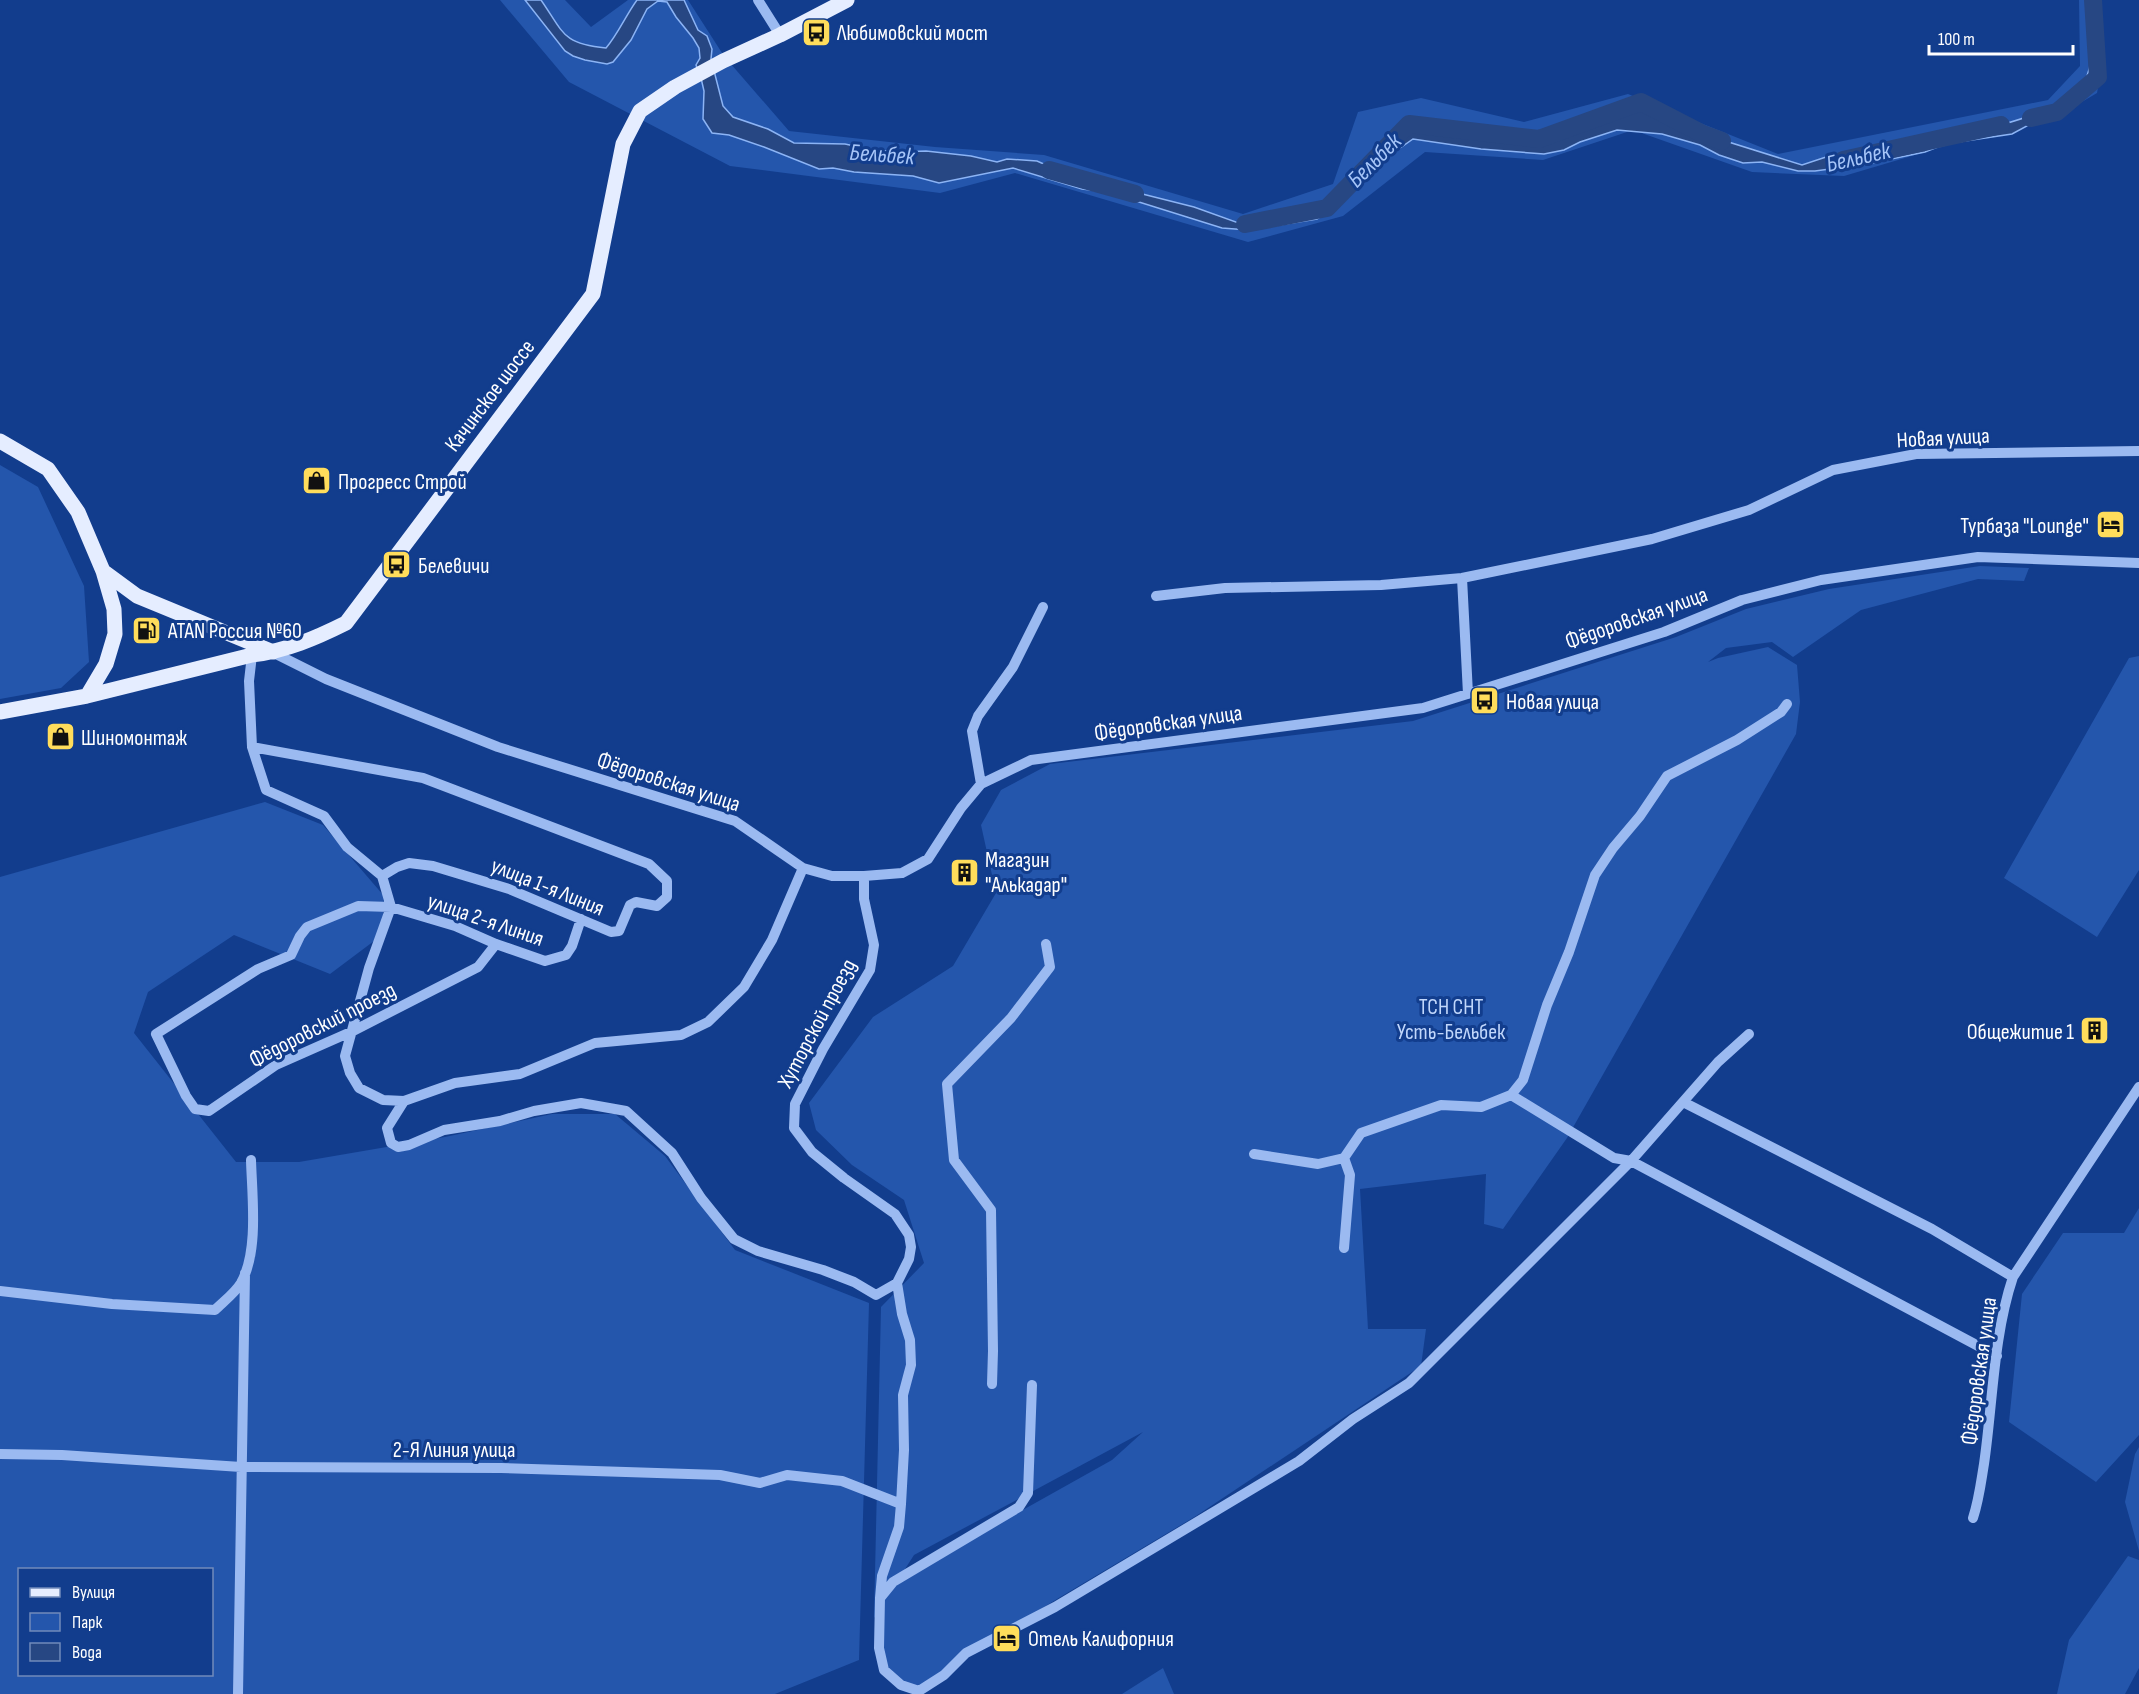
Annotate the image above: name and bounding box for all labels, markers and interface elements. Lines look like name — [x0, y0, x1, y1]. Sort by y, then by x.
bus stop icon: Любимовский мост — [800, 16, 832, 48]
scale bar — [1929, 18, 2073, 56]
place label: Любимовский мост — [836, 20, 988, 47]
text: 100 m — [1938, 29, 1975, 50]
water label: Бельбек — [1341, 126, 1408, 194]
water label: Бельбек — [1823, 136, 1894, 179]
water label: Бельбек — [849, 138, 916, 171]
street label: Качинское шоссе — [439, 335, 541, 457]
street label: Новая улица — [1896, 423, 1990, 454]
shop icon: Прогресс Строй — [301, 465, 333, 497]
place label: Прогресс Строй — [338, 469, 467, 496]
hotel icon: Турбаза "Lounge" — [2094, 509, 2126, 541]
place label: Турбаза "Lounge" — [1960, 513, 2089, 540]
bus stop icon: Белевичи — [381, 549, 413, 581]
place label: Белевичи — [418, 553, 489, 580]
street label: Фёдоровская улица — [1562, 581, 1711, 655]
fuel station icon: ATAN Россия №60 — [131, 614, 163, 646]
place label: ATAN Россия №60 — [167, 618, 302, 645]
bus stop icon: Новая улица — [1469, 685, 1501, 717]
place label: Новая улица — [1506, 689, 1599, 716]
street label: Фёдоровская улица — [1093, 700, 1244, 747]
shop icon: Шиномонтаж — [44, 721, 76, 753]
place label: Шиномонтаж — [81, 725, 187, 752]
street label: Фёдоровская улица — [594, 747, 744, 818]
place label: Магазин "Алькадар" — [985, 847, 1067, 899]
street label: улица 1-я Линия — [487, 852, 608, 922]
building icon: Магазин "Алькадар" — [948, 856, 980, 888]
street label: улица 2-я Линия — [424, 888, 547, 953]
street label: Хуторской проезд — [772, 955, 863, 1094]
street label: Фёдоровский проезд — [245, 977, 401, 1074]
park label: ТСН СНТ Усть-Бельбек — [1397, 994, 1506, 1046]
building icon: Общежитие 1 — [2079, 1015, 2111, 1047]
place label: Общежитие 1 — [1967, 1019, 2074, 1046]
street label: Фёдоровская улица — [1956, 1296, 2003, 1447]
street label: 2-Я Линия улица — [393, 1437, 515, 1464]
legend — [18, 1568, 213, 1676]
text: Вулиця — [72, 1582, 115, 1603]
text: Парк — [72, 1612, 103, 1633]
hotel icon: Отель Калифорния — [991, 1622, 1023, 1654]
place label: Отель Калифорния — [1028, 1626, 1174, 1653]
text: Вода — [72, 1642, 102, 1663]

